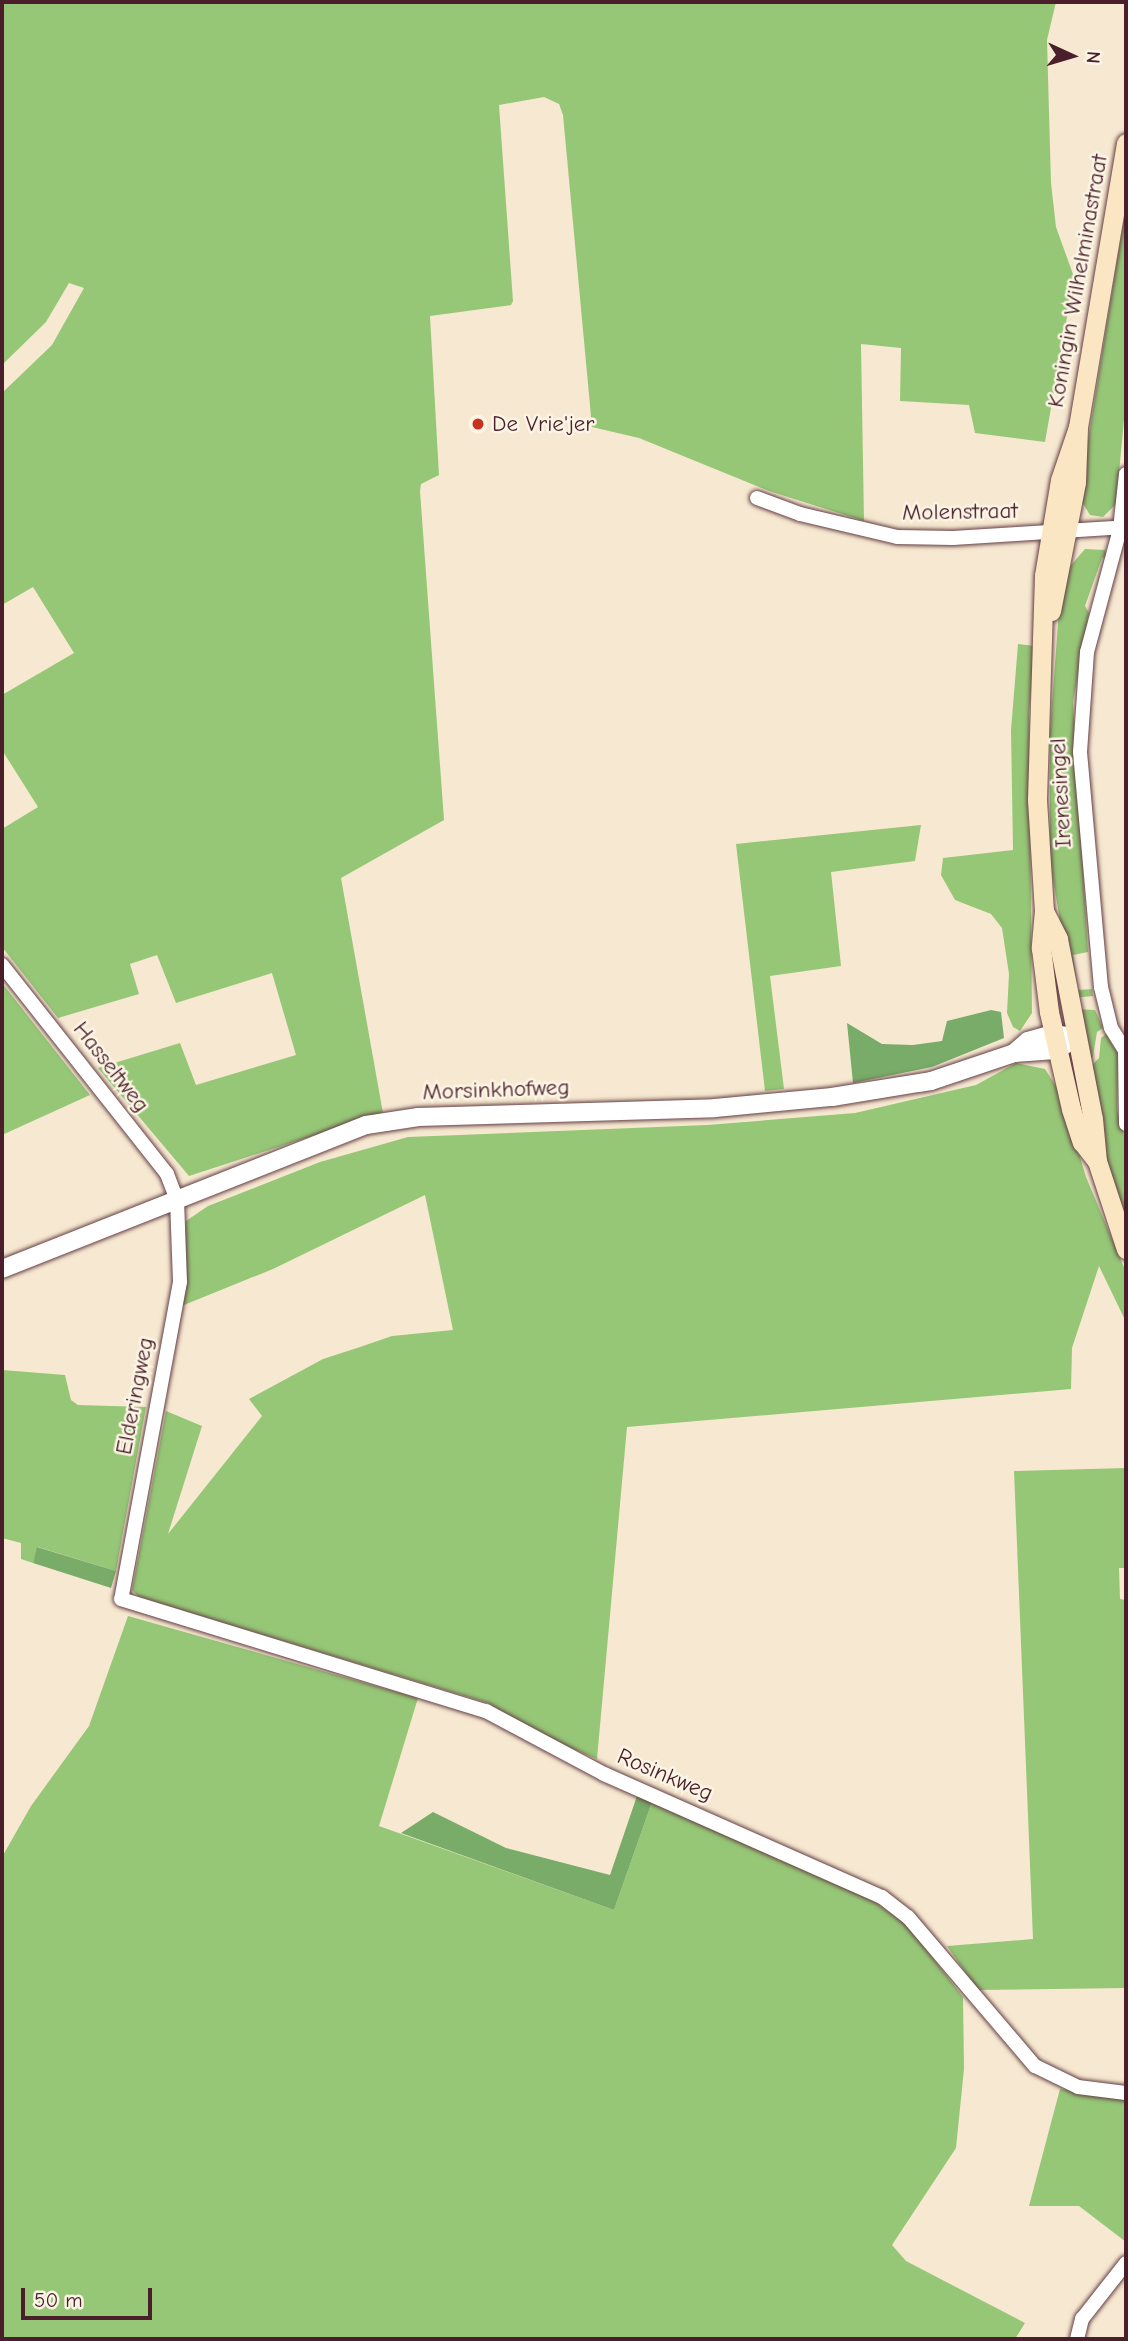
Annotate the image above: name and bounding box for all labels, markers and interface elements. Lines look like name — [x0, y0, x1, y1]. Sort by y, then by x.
north arrow — [1037, 21, 1107, 91]
text: N — [1082, 51, 1104, 64]
street label: Koningin Wilhelminastraat — [1042, 152, 1114, 410]
place label: De Vrie'jer — [492, 410, 594, 438]
marker: De Vrie'jer — [470, 416, 486, 432]
street label: Molenstraat — [902, 497, 1018, 527]
street label: Irenesingel — [1044, 737, 1078, 849]
street label: Hasseltweg — [67, 1016, 155, 1118]
street label: Morsinkhofweg — [422, 1074, 570, 1106]
street label: Elderingweg — [110, 1335, 160, 1457]
street label: Rosinkweg — [613, 1743, 717, 1807]
scale bar — [24, 2274, 156, 2318]
text: 50 m — [34, 2288, 83, 2312]

